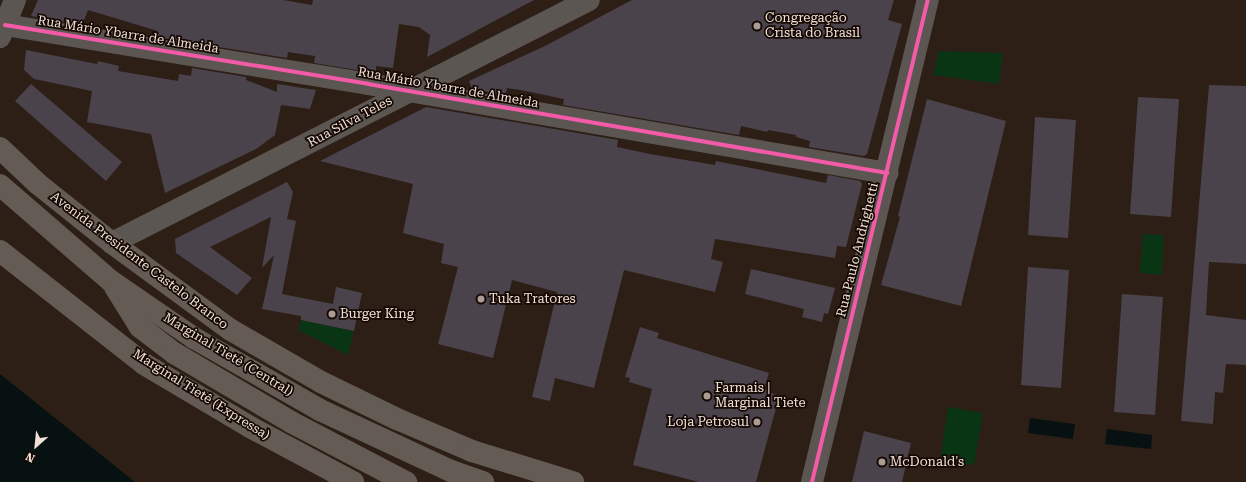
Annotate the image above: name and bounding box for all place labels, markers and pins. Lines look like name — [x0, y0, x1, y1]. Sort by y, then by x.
place label: Congregação Crista do Brasil — [765, 11, 860, 42]
marker: Congregação Crista do Brasil — [752, 21, 762, 31]
place label: Tuka Tratores — [489, 291, 576, 307]
marker: Tuka Tratores — [476, 294, 486, 304]
place label: Burger King — [340, 306, 414, 322]
marker: Burger King — [327, 309, 337, 319]
place label: Farmais | Marginal Tiete — [715, 381, 806, 412]
marker: Farmais | Marginal Tiete — [702, 391, 712, 401]
place label: Loja Petrosul — [667, 414, 749, 430]
marker: Loja Petrosul — [752, 417, 762, 427]
place label: McDonald's — [890, 454, 964, 470]
marker: McDonald's — [877, 457, 887, 467]

